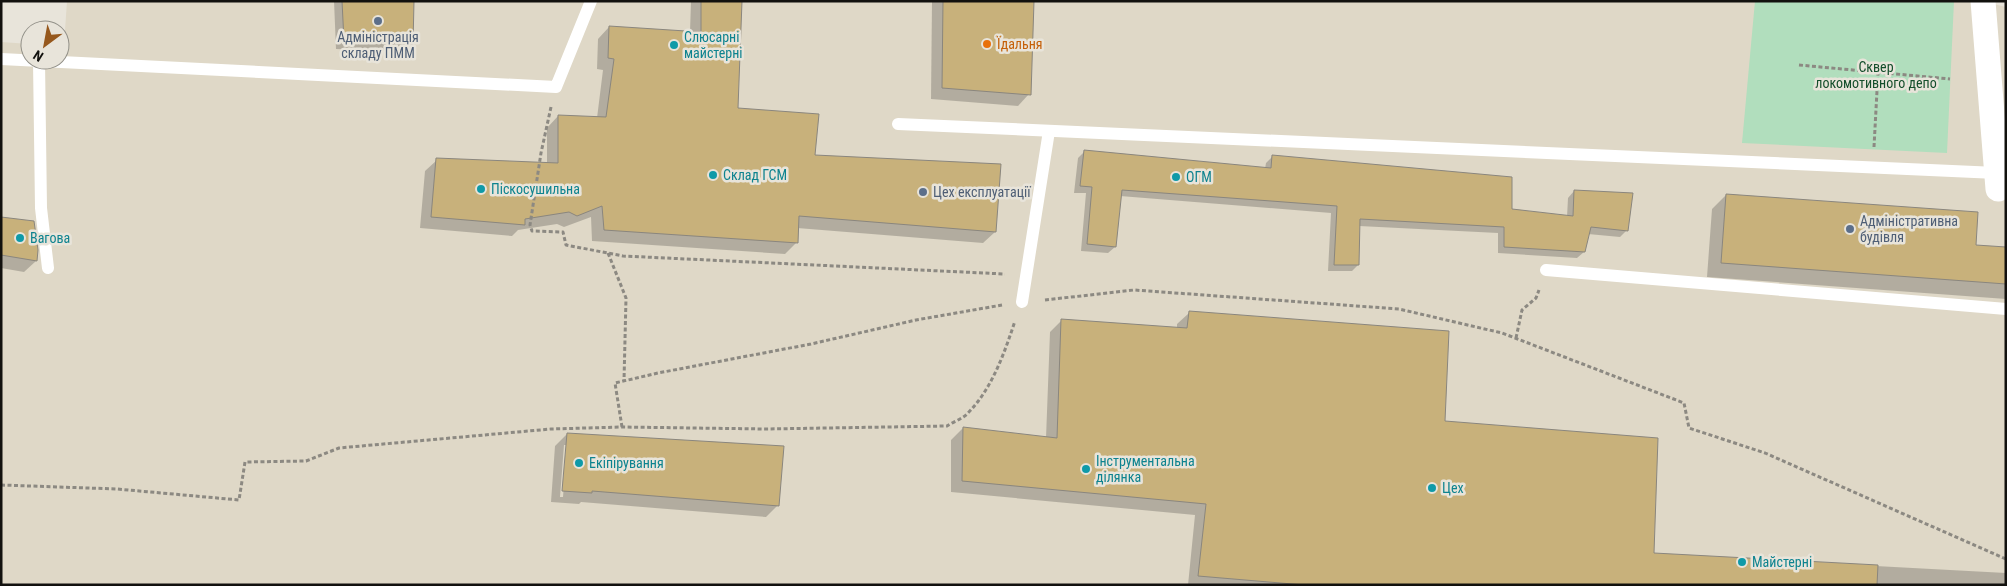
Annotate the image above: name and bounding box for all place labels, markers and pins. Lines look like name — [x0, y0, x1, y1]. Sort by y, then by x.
marker: Адміністрація складу ПММ — [372, 15, 384, 27]
place label: Адміністрація складу ПММ — [337, 29, 419, 61]
place label: Слюсарні майстерні — [684, 29, 743, 61]
place label: Їдальня — [996, 36, 1043, 52]
marker: Їдальня — [981, 38, 993, 50]
marker: Слюсарні майстерні — [668, 39, 680, 51]
place label: Склад ГСМ — [723, 167, 787, 183]
marker: Склад ГСМ — [707, 169, 719, 181]
place label: ОГМ — [1186, 169, 1212, 185]
marker: ОГМ — [1170, 171, 1182, 183]
place label: Піскосушильна — [491, 181, 580, 197]
marker: Піскосушильна — [475, 183, 487, 195]
place label: Цех експлуатації — [933, 184, 1031, 200]
marker: Цех експлуатації — [917, 186, 929, 198]
place label: Адміністративна будівля — [1860, 213, 1958, 245]
marker: Адміністративна будівля — [1844, 223, 1856, 235]
place label: Вагова — [30, 230, 70, 246]
marker: Вагова — [14, 232, 26, 244]
place label: Інструментальна ділянка — [1096, 453, 1195, 485]
place label: Екіпірування — [589, 455, 664, 471]
marker: Екіпірування — [573, 457, 585, 469]
marker: Інструментальна ділянка — [1080, 463, 1092, 475]
place label: Цех — [1442, 480, 1464, 496]
marker: Цех — [1426, 482, 1438, 494]
place label: Майстерні — [1752, 554, 1812, 570]
marker: Майстерні — [1736, 556, 1748, 568]

